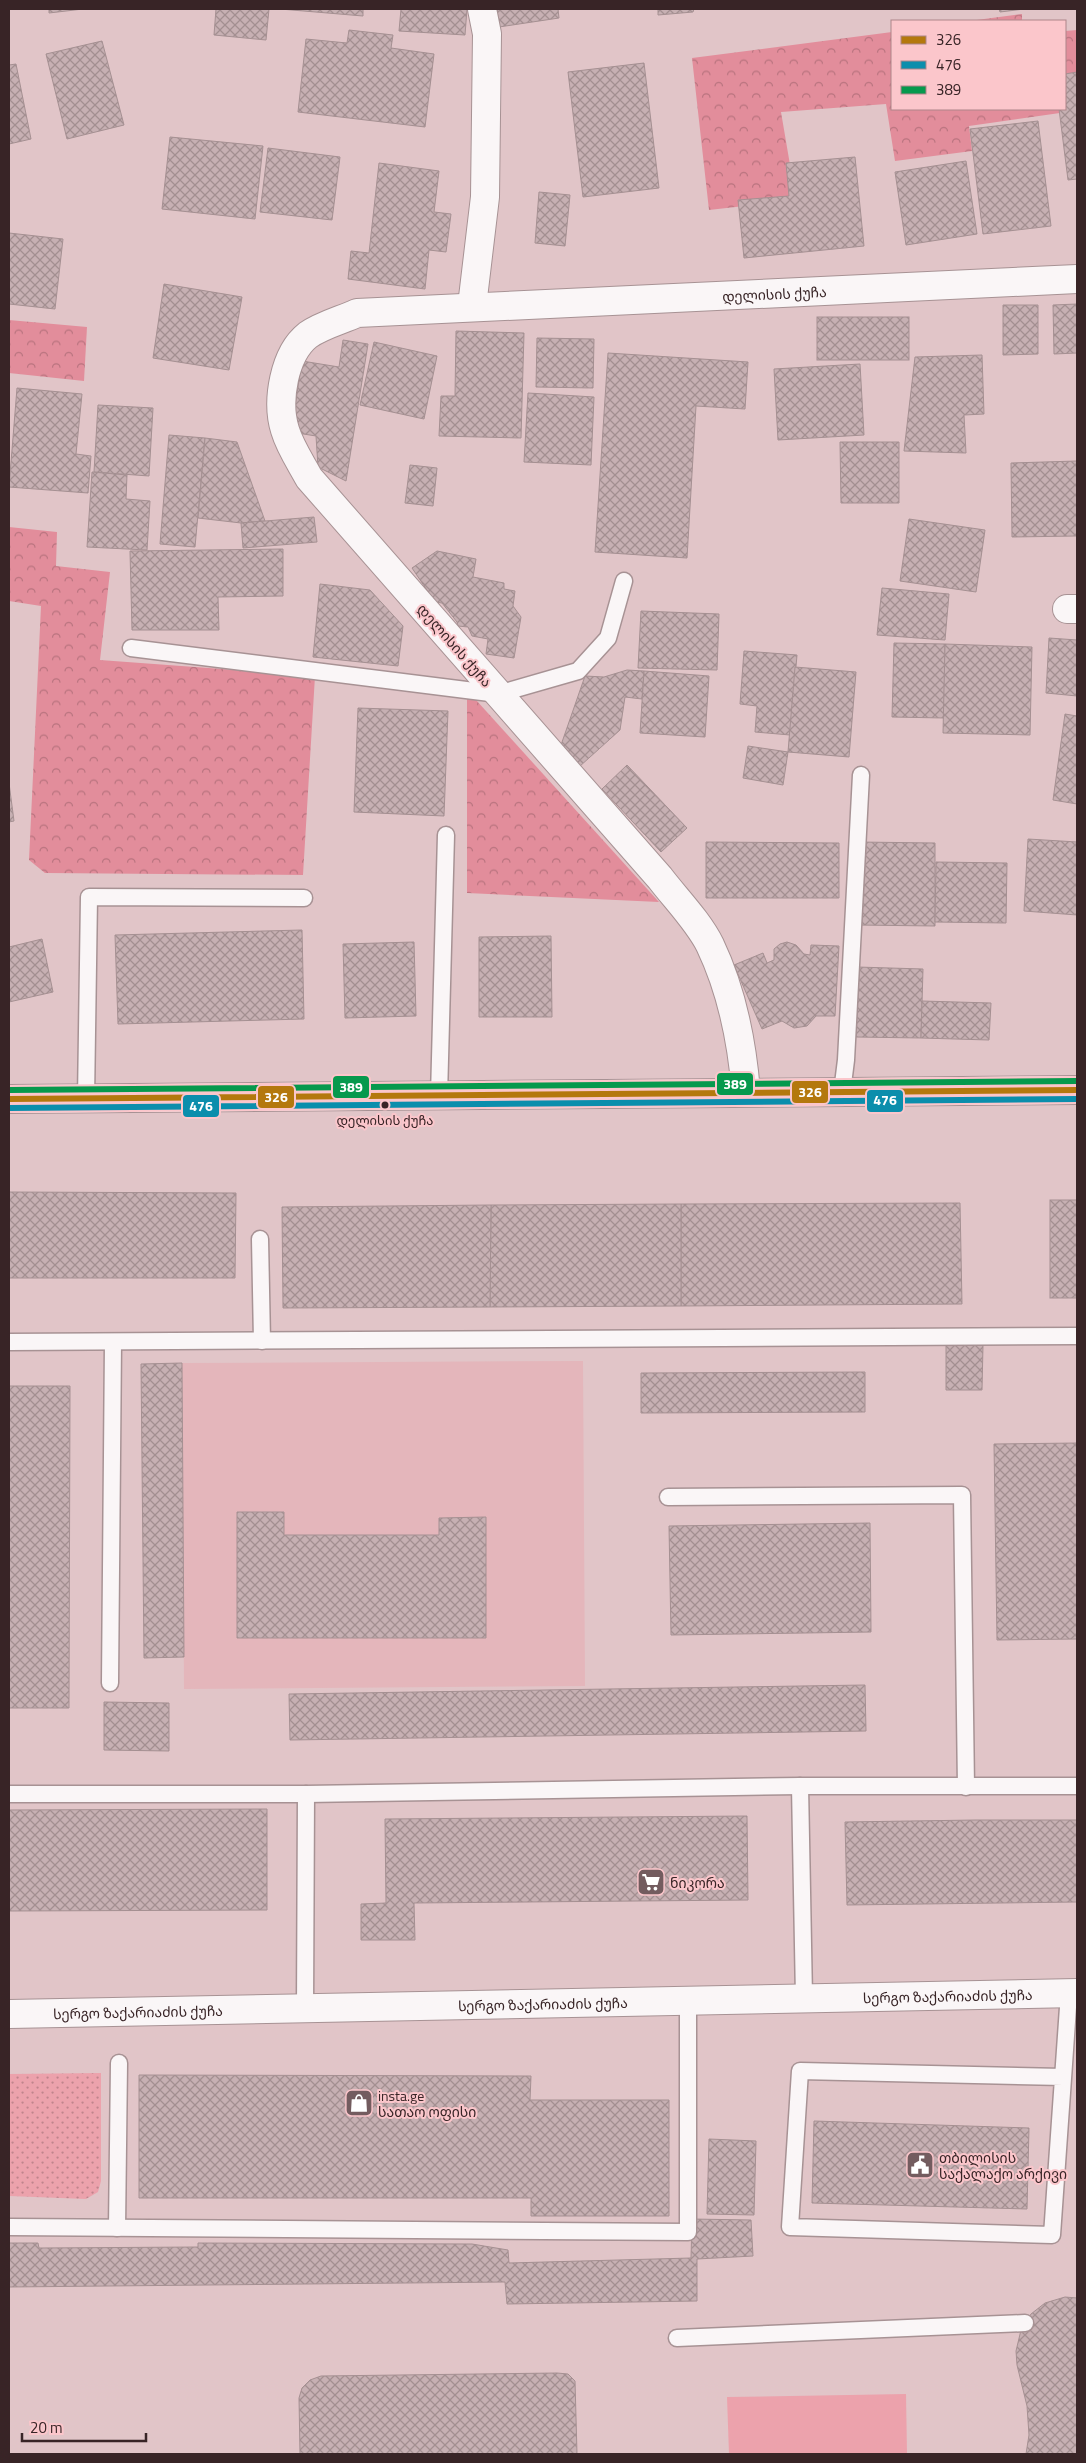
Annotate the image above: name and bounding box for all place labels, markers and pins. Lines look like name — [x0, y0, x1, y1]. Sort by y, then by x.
marker: დელისის ქუჩა — [380, 1100, 390, 1110]
place label: დელისის ქუჩა — [336, 1110, 434, 1130]
supermarket icon: ნიკორა — [636, 1867, 666, 1897]
place label: ნიკორა — [670, 1872, 725, 1893]
place label: insta.ge სათაო ოფისი — [378, 2085, 476, 2122]
shop icon: insta.ge სათაო ოფისი — [344, 2088, 374, 2118]
place label: თბილისის საქალაქო არქივი — [939, 2147, 1067, 2184]
public building icon: თბილისის საქალაქო არქივი — [905, 2150, 935, 2180]

